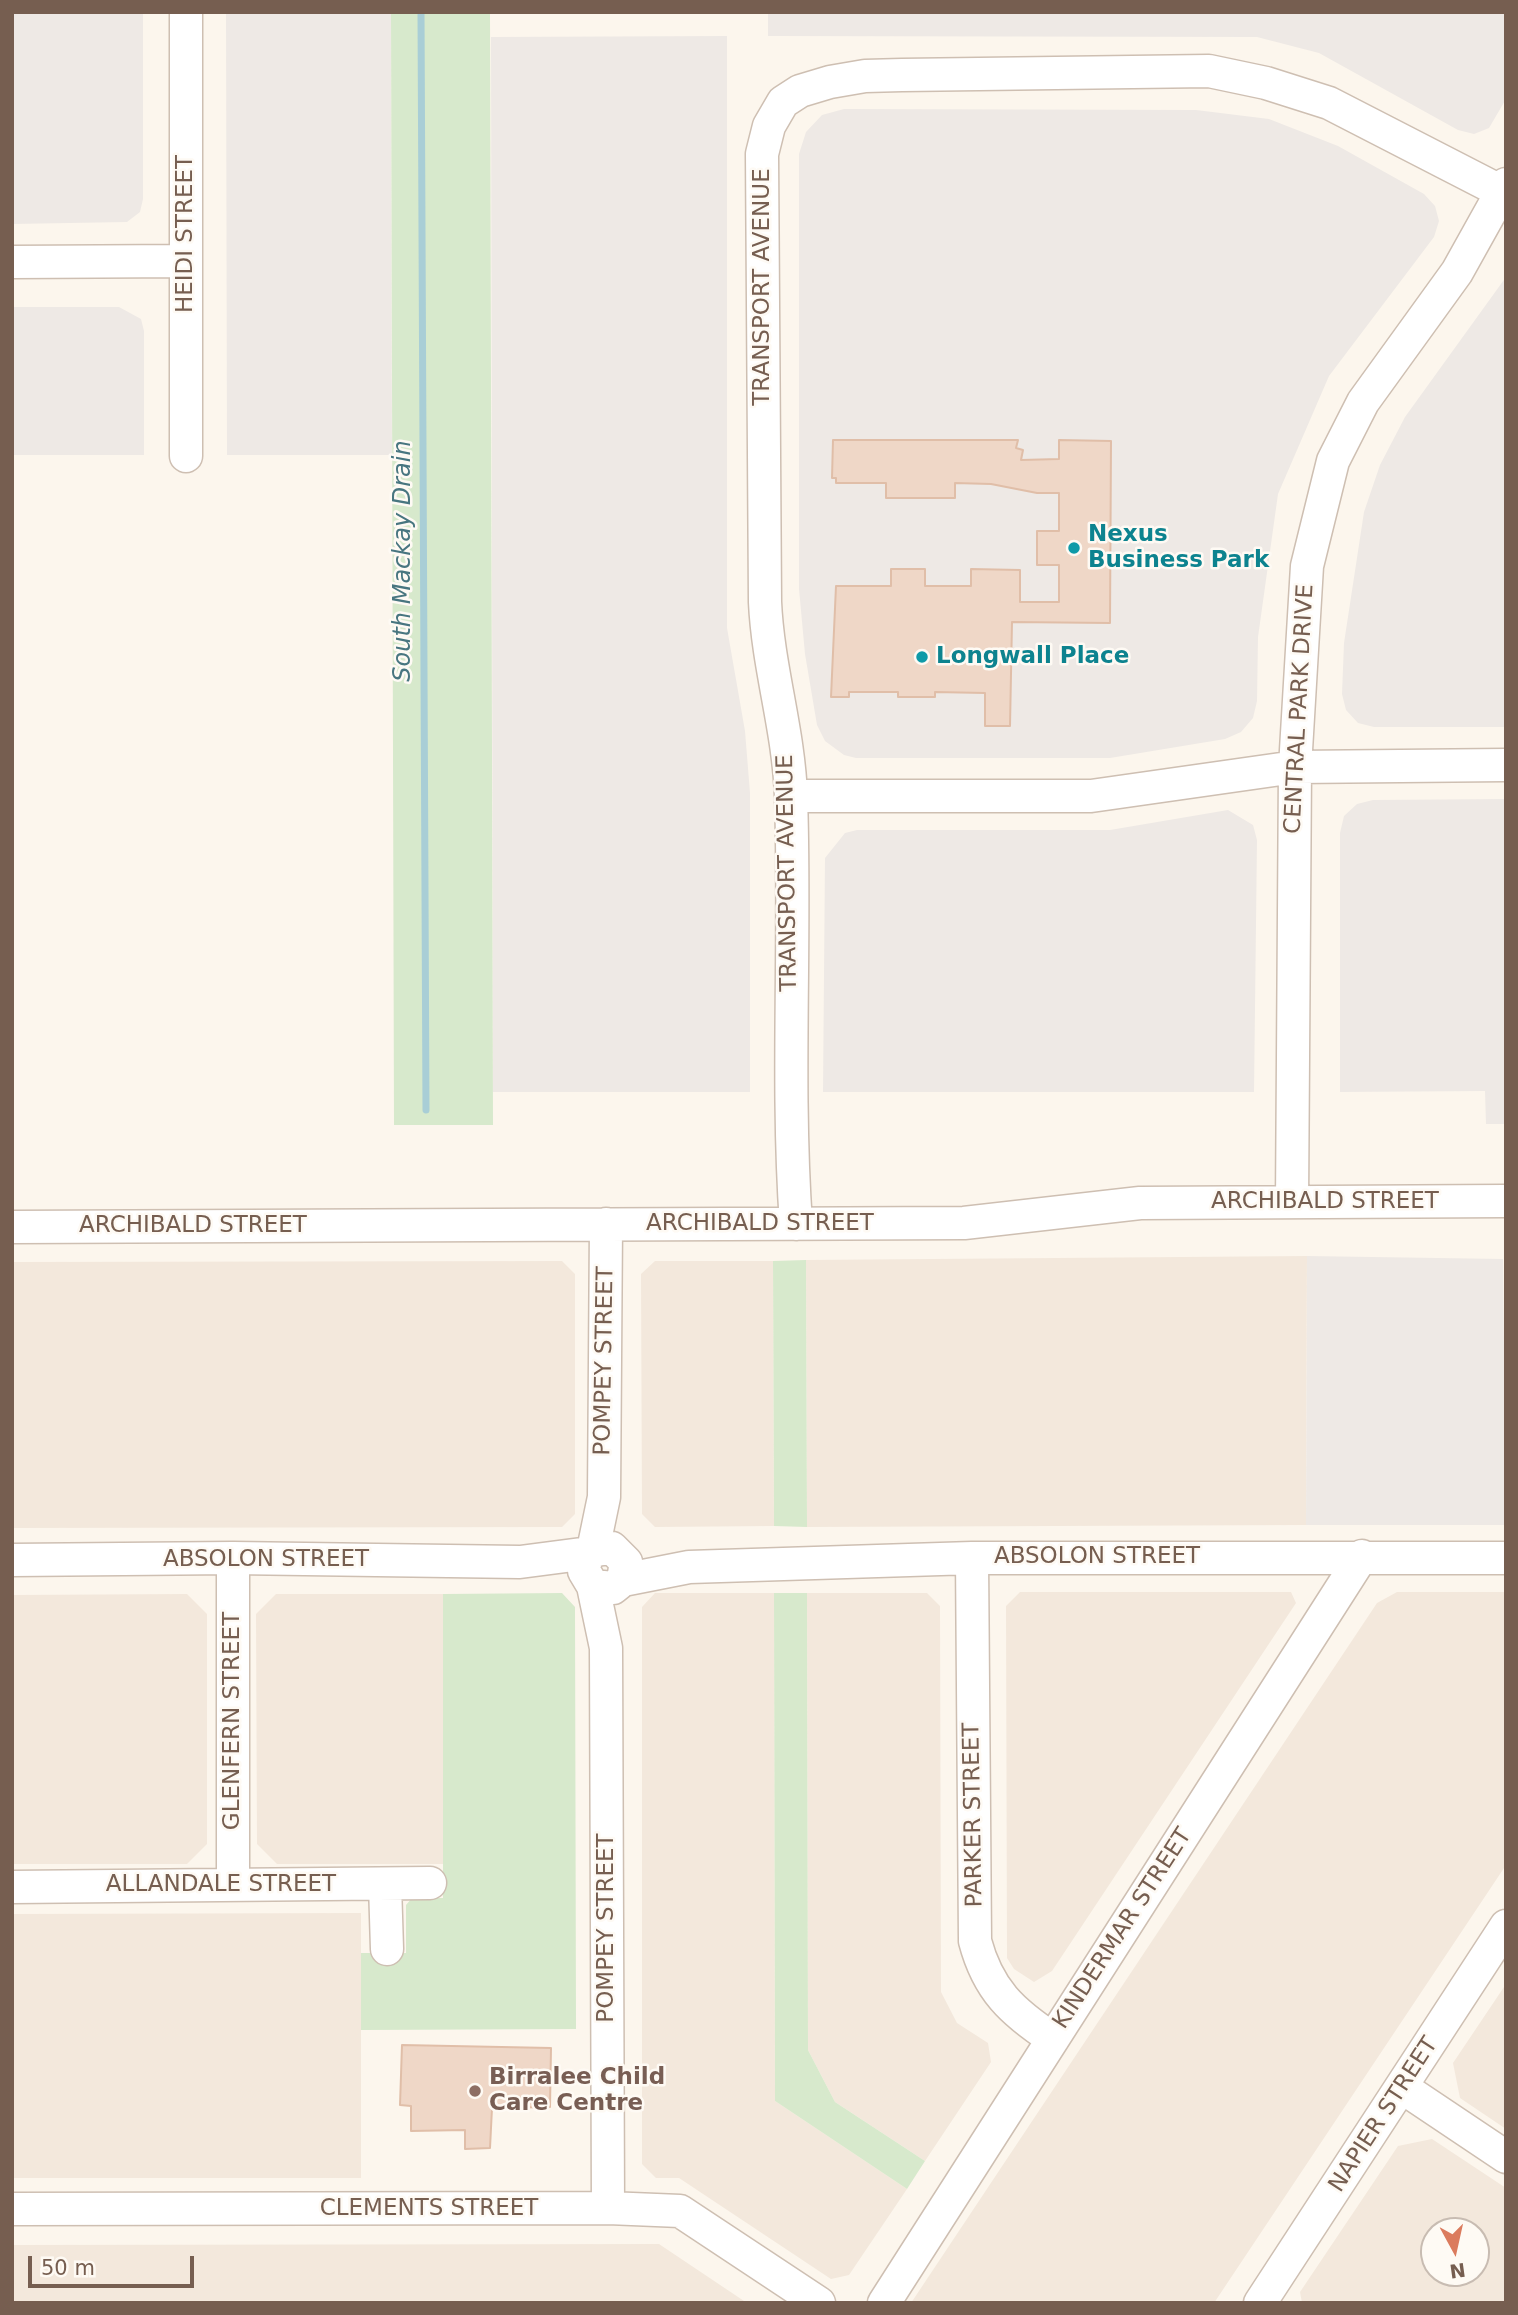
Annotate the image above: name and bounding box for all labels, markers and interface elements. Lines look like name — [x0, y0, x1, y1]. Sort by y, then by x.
street label: HEIDI STREET — [172, 155, 200, 313]
street label: TRANSPORT AVENUE — [749, 168, 777, 406]
water label: South Mackay Drain — [390, 440, 418, 682]
place label: Nexus Business Park — [1088, 521, 1269, 575]
marker: Nexus Business Park — [1066, 540, 1082, 556]
street label: CENTRAL PARK DRIVE — [1280, 583, 1320, 835]
place label: Longwall Place — [936, 643, 1129, 671]
marker: Longwall Place — [914, 649, 930, 665]
street label: TRANSPORT AVENUE — [772, 754, 804, 992]
street label: ARCHIBALD STREET — [1211, 1188, 1439, 1216]
street label: ARCHIBALD STREET — [646, 1210, 874, 1238]
street label: ARCHIBALD STREET — [79, 1212, 307, 1240]
street label: POMPEY STREET — [590, 1266, 620, 1456]
street label: ABSOLON STREET — [994, 1543, 1200, 1571]
street label: ABSOLON STREET — [163, 1546, 369, 1574]
street label: GLENFERN STREET — [219, 1612, 247, 1830]
street label: PARKER STREET — [959, 1722, 989, 1908]
street label: KINDERMAR STREET — [1048, 1823, 1198, 2035]
street label: POMPEY STREET — [593, 1833, 621, 2023]
street label: ALLANDALE STREET — [106, 1871, 336, 1899]
street label: NAPIER STREET — [1324, 2032, 1444, 2198]
place label: Birralee Child Care Centre — [489, 2064, 665, 2118]
marker: Birralee Child Care Centre — [467, 2083, 483, 2099]
street label: CLEMENTS STREET — [320, 2195, 538, 2223]
north arrow — [1420, 2217, 1490, 2287]
scale bar — [32, 2242, 198, 2286]
text: 50 m — [41, 2256, 95, 2280]
text: N — [1448, 2259, 1467, 2283]

